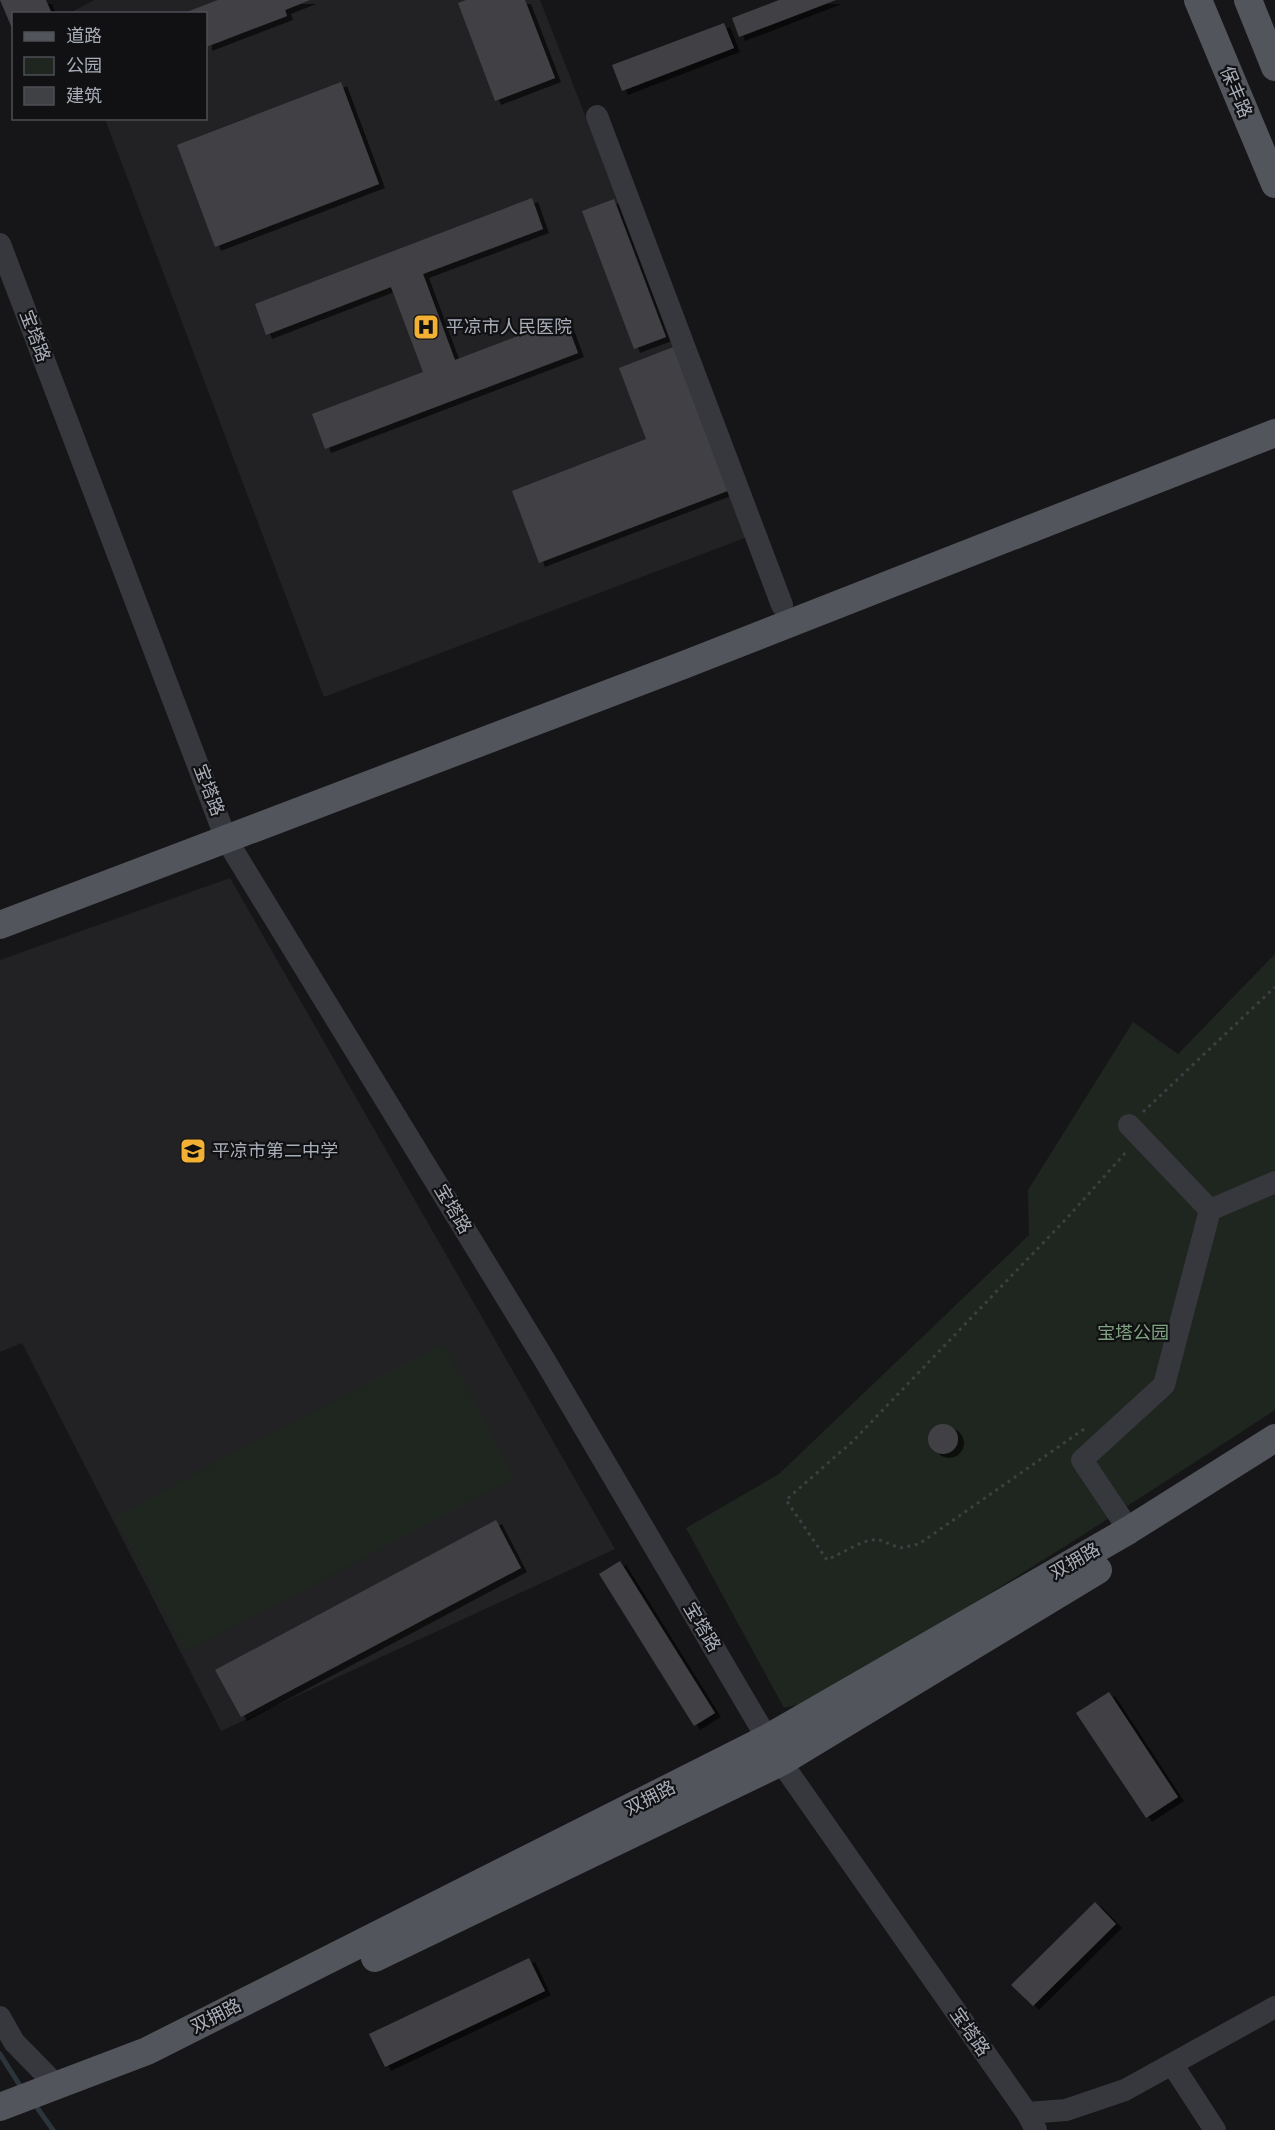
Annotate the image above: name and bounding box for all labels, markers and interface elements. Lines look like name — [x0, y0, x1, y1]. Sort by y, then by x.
legend — [12, 12, 207, 120]
text: 道路 — [66, 25, 102, 47]
text: 公园 — [66, 55, 102, 77]
street label: 保丰路 — [1215, 63, 1257, 121]
text: 建筑 — [66, 85, 102, 107]
street label: 宝塔路 — [15, 307, 55, 365]
hospital icon: 平凉市人民医院 — [411, 312, 441, 342]
place label: 平凉市人民医院 — [446, 316, 572, 338]
street label: 宝塔路 — [189, 761, 229, 819]
school or university icon: 平凉市第二中学 — [178, 1136, 208, 1166]
place label: 平凉市第二中学 — [212, 1140, 338, 1162]
street label: 宝塔路 — [430, 1180, 476, 1238]
park label: 宝塔公园 — [1097, 1322, 1169, 1344]
street label: 双拥路 — [1046, 1538, 1104, 1584]
street label: 宝塔路 — [679, 1598, 725, 1656]
street label: 双拥路 — [621, 1776, 679, 1820]
street label: 双拥路 — [187, 1994, 245, 2038]
street label: 宝塔路 — [946, 2004, 994, 2060]

